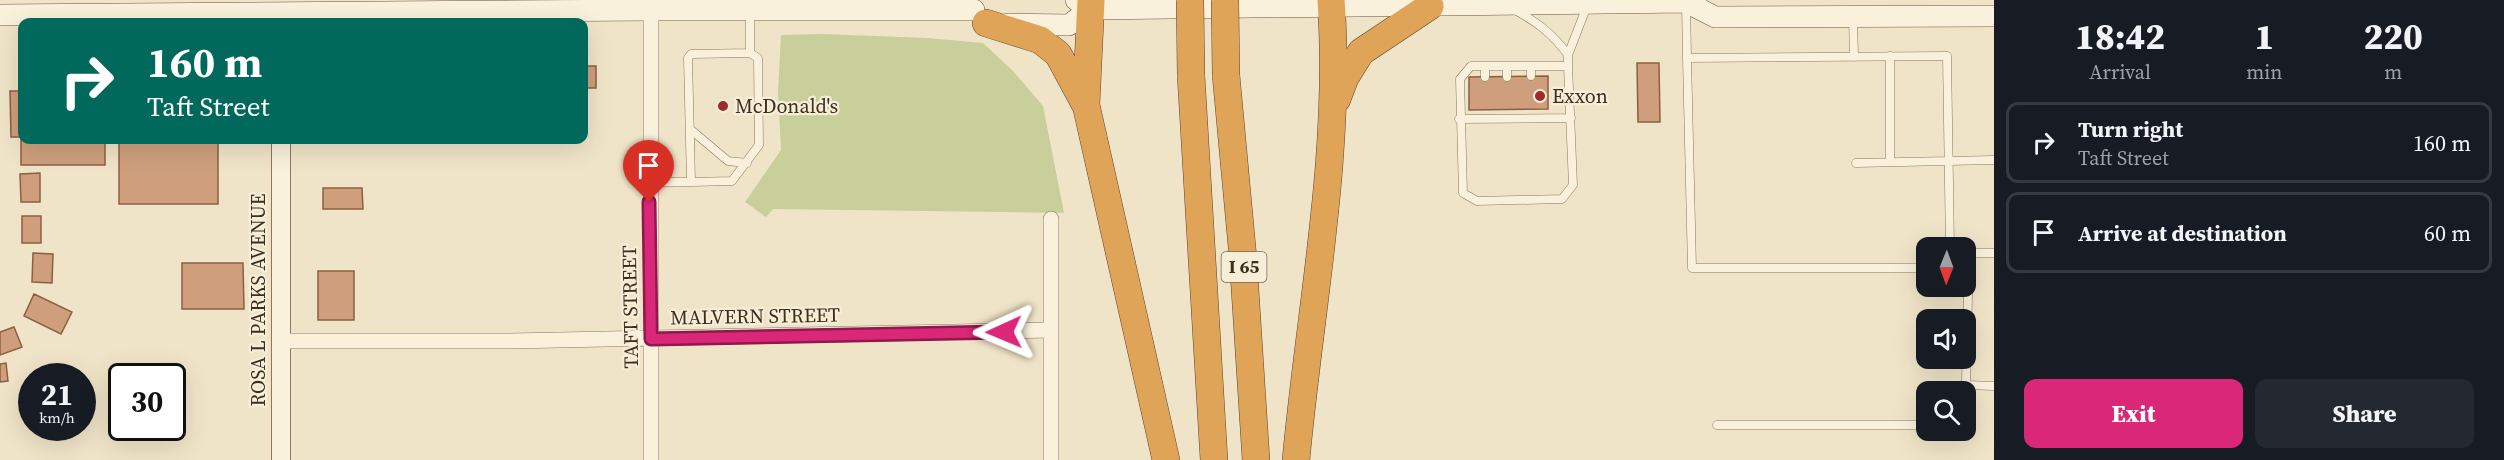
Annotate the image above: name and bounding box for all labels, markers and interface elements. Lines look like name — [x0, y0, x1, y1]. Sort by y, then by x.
text: 18:42 — [2075, 12, 2165, 61]
text: 1 — [2254, 12, 2274, 61]
text: 220 — [2363, 12, 2423, 61]
text: 160 m — [147, 33, 262, 91]
icon: right — [48, 42, 126, 120]
text: Arrival — [2089, 58, 2151, 86]
text: min — [2246, 58, 2282, 86]
text: m — [2384, 58, 2402, 86]
place label: Exxon — [1552, 82, 1608, 110]
text: Taft Street — [147, 88, 269, 125]
marker: Exxon — [1533, 89, 1547, 103]
place label: McDonald's — [735, 92, 838, 120]
marker: McDonald's — [716, 99, 730, 113]
text: Turn right — [2078, 114, 2183, 144]
icon: right — [2027, 126, 2060, 159]
text: 160 m — [2413, 128, 2471, 158]
pin — [623, 140, 674, 202]
text: Taft Street — [2078, 144, 2169, 172]
icon: arrive — [632, 149, 665, 182]
street label: ROSA L PARKS AVENUE — [244, 193, 272, 407]
icon: arrive — [2027, 216, 2060, 249]
text: Arrive at destination — [2078, 218, 2287, 248]
text: 60 m — [2424, 218, 2471, 248]
north arrow — [1916, 237, 1976, 297]
map controls — [1916, 237, 1976, 441]
street label: TAFT STREET — [615, 245, 645, 369]
road number: I 65 — [1222, 252, 1266, 282]
position arrow — [972, 300, 1036, 364]
street label: MALVERN STREET — [670, 301, 840, 331]
button: sound — [1916, 309, 1976, 369]
speed limit sign: 30 — [108, 363, 186, 441]
text: 21 — [41, 374, 73, 415]
button: Exit — [2024, 379, 2243, 448]
button: Share — [2255, 379, 2474, 448]
button: search — [1916, 381, 1976, 441]
text: km/h — [39, 407, 75, 428]

